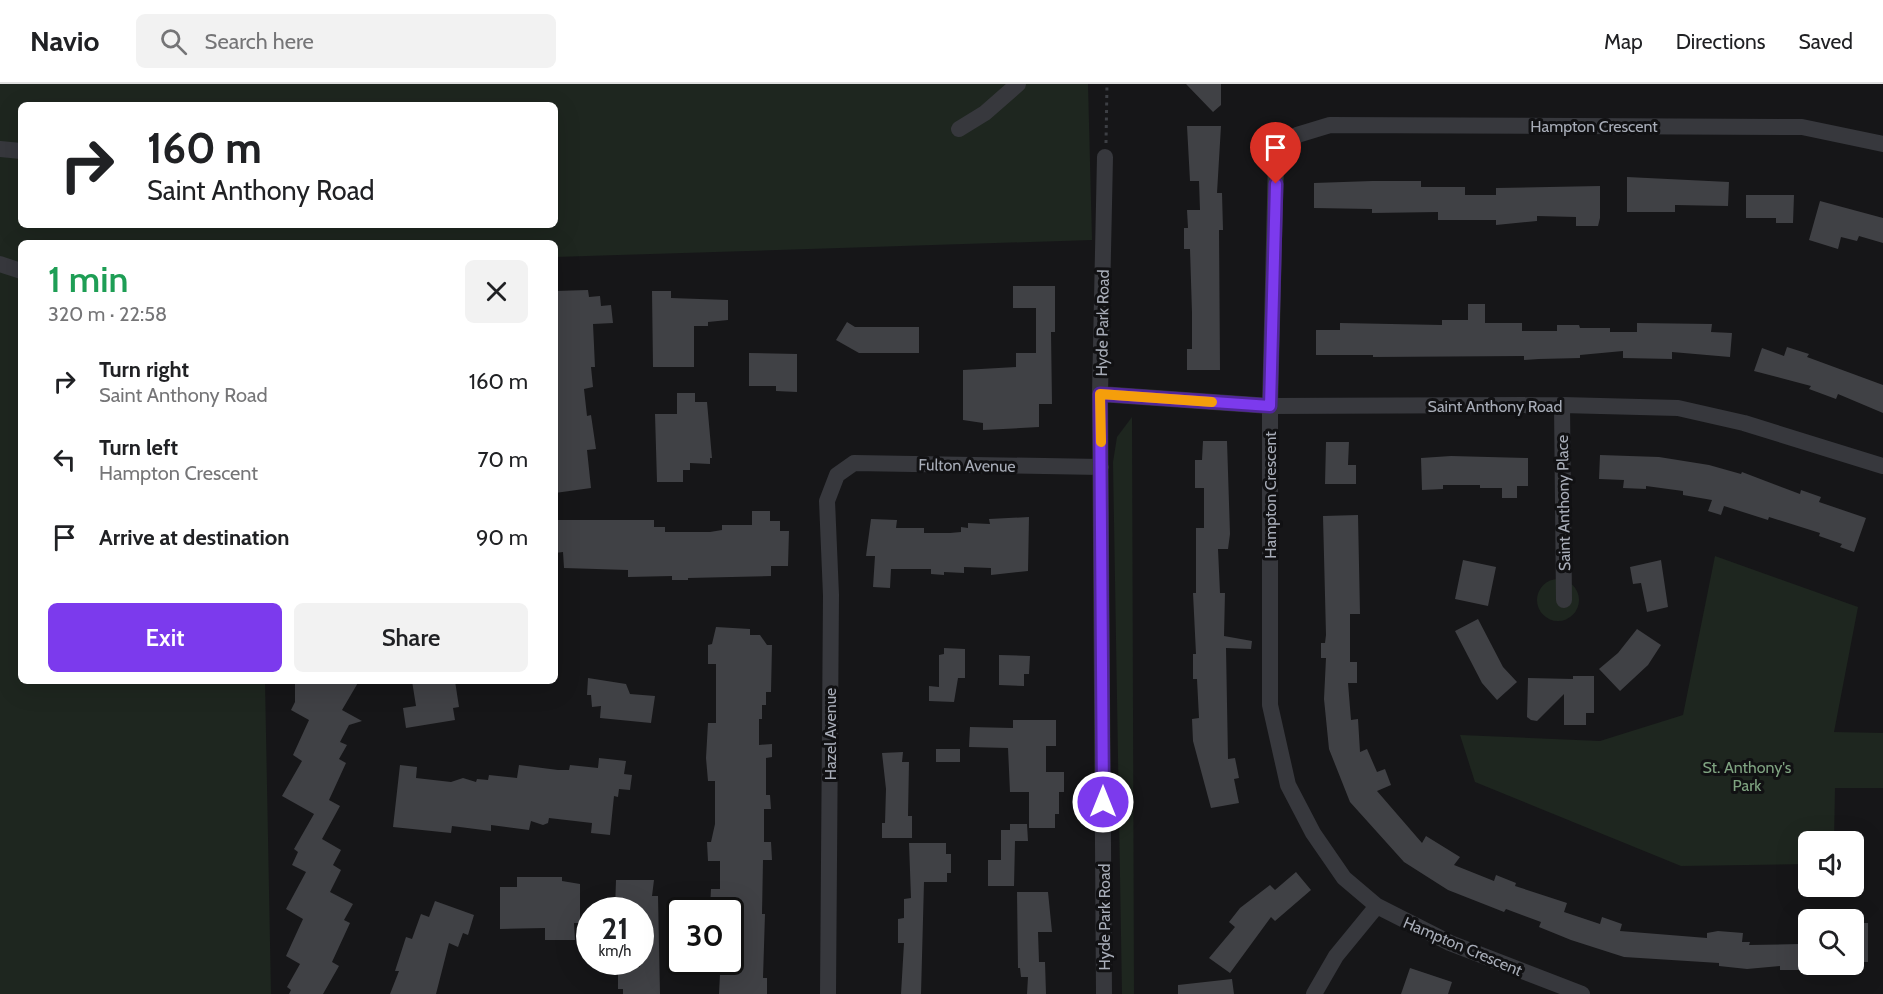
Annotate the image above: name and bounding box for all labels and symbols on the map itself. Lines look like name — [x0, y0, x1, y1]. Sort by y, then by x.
street label: Hampton Crescent — [1530, 117, 1658, 136]
pin — [1250, 122, 1301, 184]
street label: Hyde Park Road — [1092, 269, 1113, 377]
street label: Saint Anthony Road — [1428, 397, 1562, 416]
street label: Hampton Crescent — [1261, 431, 1280, 559]
street label: Saint Anthony Place — [1553, 435, 1574, 571]
street label: Fulton Avenue — [918, 455, 1016, 476]
street label: Hazel Avenue — [821, 688, 840, 780]
park label: St. Anthony's Park — [1703, 758, 1792, 795]
position arrow — [1071, 770, 1135, 834]
street label: Hyde Park Road — [1095, 864, 1114, 970]
speed limit sign: 30 — [666, 897, 744, 975]
street label: Hampton Crescent — [1401, 913, 1526, 980]

